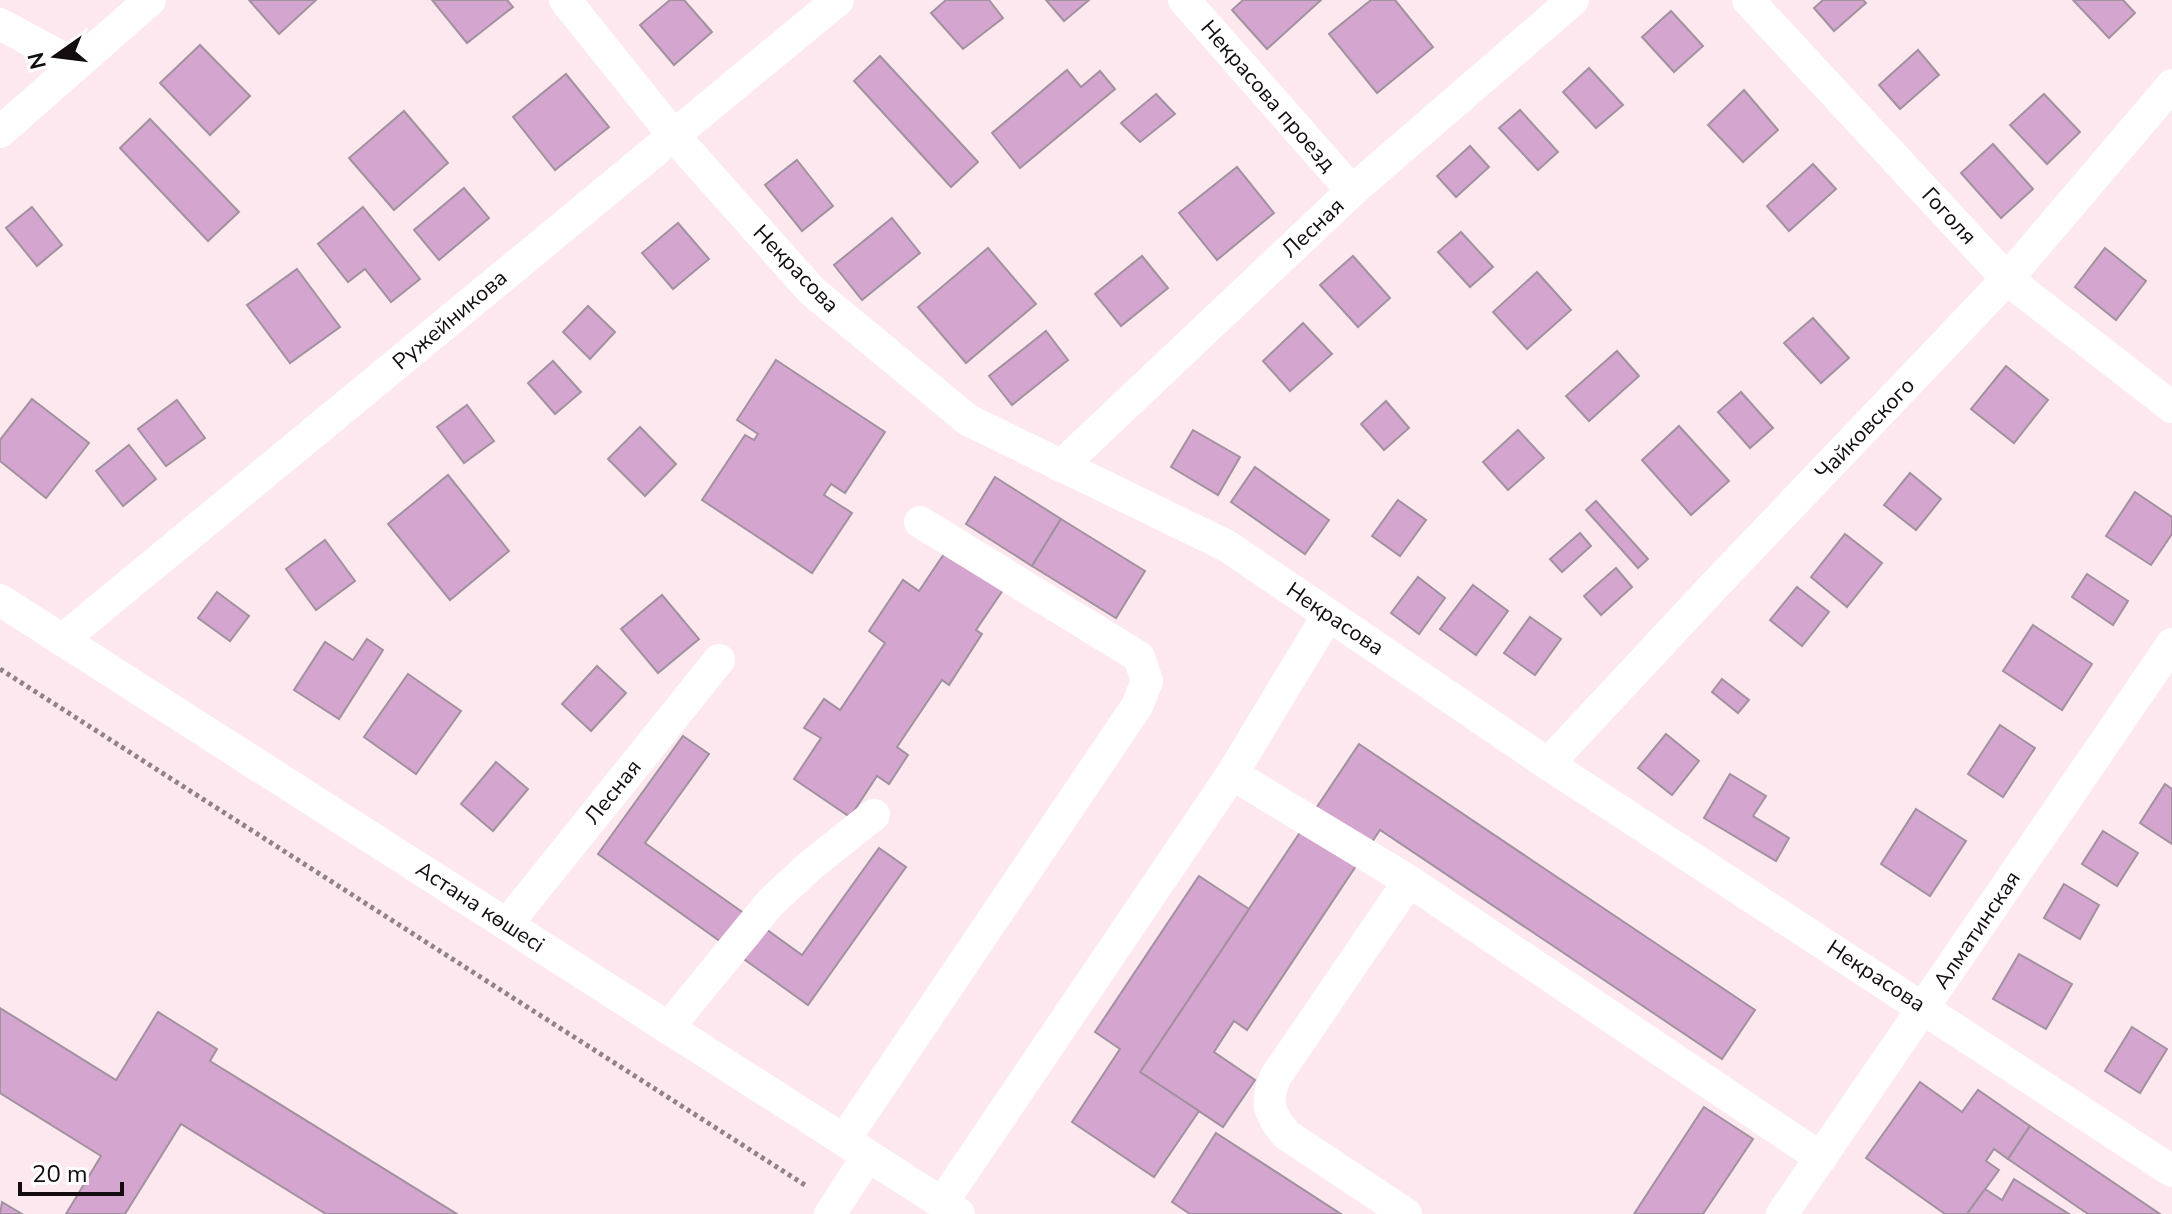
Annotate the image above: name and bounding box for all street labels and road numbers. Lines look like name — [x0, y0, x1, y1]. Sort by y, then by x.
street label: Некрасова проезд — [1194, 14, 1342, 178]
street label: Гоголя — [1915, 181, 1983, 251]
street label: Лесная — [1275, 191, 1351, 265]
street label: Некрасова — [746, 218, 846, 320]
street label: Ружейникова — [386, 263, 514, 377]
street label: Чайковского — [1808, 371, 1922, 487]
street label: Некрасова — [1280, 575, 1390, 663]
street label: Лесная — [578, 753, 648, 831]
street label: Астана көшесі — [410, 854, 550, 960]
street label: Алматинская — [1926, 865, 2028, 995]
street label: Некрасова — [1821, 933, 1931, 1019]

